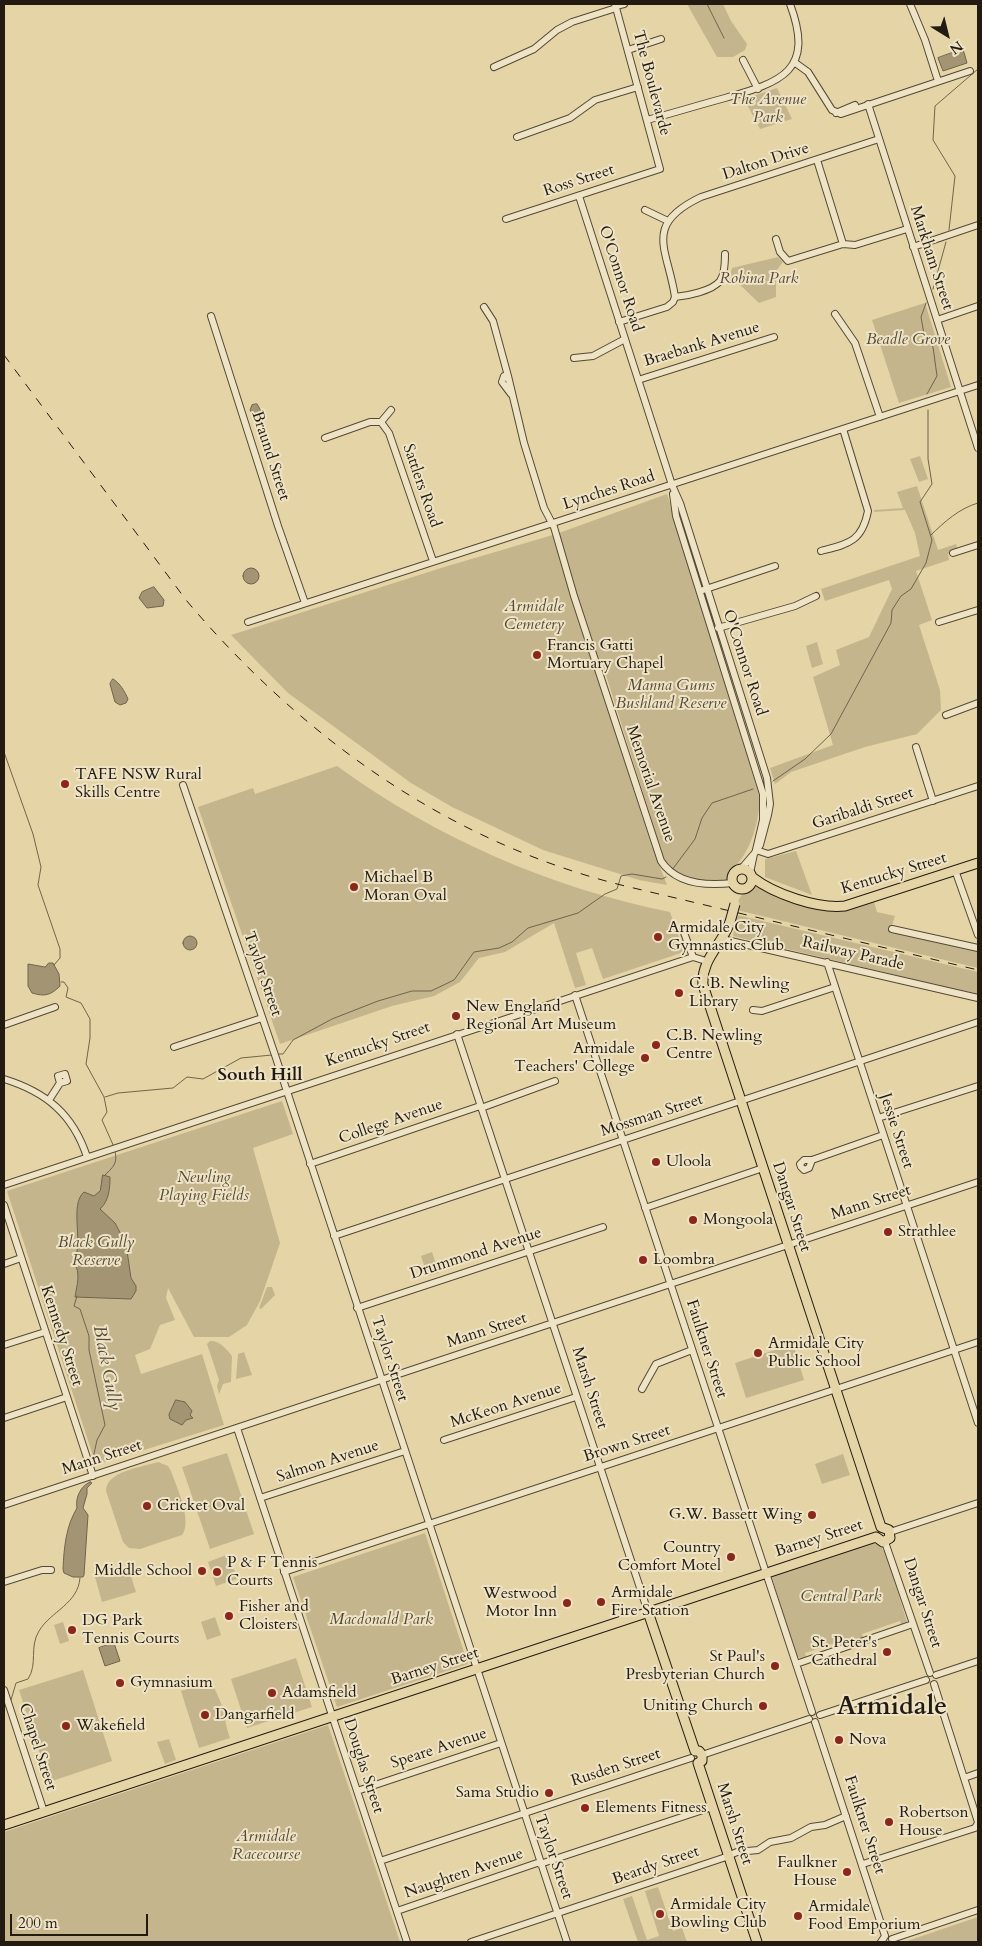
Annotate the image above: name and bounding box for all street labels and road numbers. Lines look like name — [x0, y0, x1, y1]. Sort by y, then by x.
street label: The Boulevarde — [628, 28, 674, 138]
street label: Dalton Drive — [720, 139, 812, 185]
street label: Ross Street — [541, 161, 617, 201]
street label: Markham Street — [905, 203, 957, 313]
street label: O'Connor Road — [594, 223, 646, 335]
street label: Braebank Avenue — [642, 318, 762, 372]
street label: Braund Street — [247, 409, 293, 503]
street label: Sattlers Road — [398, 442, 444, 530]
street label: Lynches Road — [561, 467, 657, 515]
street label: O'Connor Road — [718, 607, 770, 719]
street label: Memorial Avenue — [621, 723, 679, 845]
street label: Garibaldi Street — [810, 784, 916, 834]
street label: Kentucky Street — [839, 849, 949, 899]
street label: Taylor Street — [239, 929, 285, 1019]
street label: Railway Parade — [800, 933, 906, 975]
street label: Kentucky Street — [323, 1018, 433, 1072]
street label: Mossman Street — [598, 1090, 706, 1142]
street label: Jessie Street — [875, 1091, 917, 1171]
street label: College Avenue — [336, 1095, 446, 1149]
street label: Dangar Street — [767, 1160, 815, 1254]
street label: Mann Street — [829, 1181, 913, 1225]
street label: Drummond Avenue — [408, 1224, 544, 1284]
street label: Kennedy Street — [36, 1283, 86, 1389]
street label: Faulkner Street — [681, 1297, 731, 1401]
street label: Mann Street — [445, 1309, 529, 1353]
street label: Taylor Street — [366, 1314, 412, 1404]
street label: Marsh Street — [567, 1345, 611, 1431]
street label: McKeon Avenue — [448, 1379, 564, 1433]
street label: Brown Street — [581, 1421, 673, 1467]
street label: Mann Street — [60, 1436, 144, 1480]
street label: Salmon Avenue — [274, 1436, 382, 1488]
street label: Barney Street — [773, 1516, 865, 1562]
street label: Dangar Street — [898, 1556, 946, 1650]
street label: Barney Street — [389, 1644, 481, 1690]
street label: Chapel Street — [14, 1701, 60, 1793]
street label: Douglas Street — [339, 1716, 387, 1816]
street label: Speare Avenue — [388, 1724, 490, 1774]
street label: Rusden Street — [569, 1745, 663, 1791]
street label: Faulkner Street — [839, 1773, 889, 1877]
street label: Marsh Street — [712, 1781, 756, 1867]
street label: Taylor Street — [530, 1812, 576, 1902]
street label: Beardy Street — [610, 1842, 702, 1890]
street label: Naughten Avenue — [402, 1845, 526, 1903]

